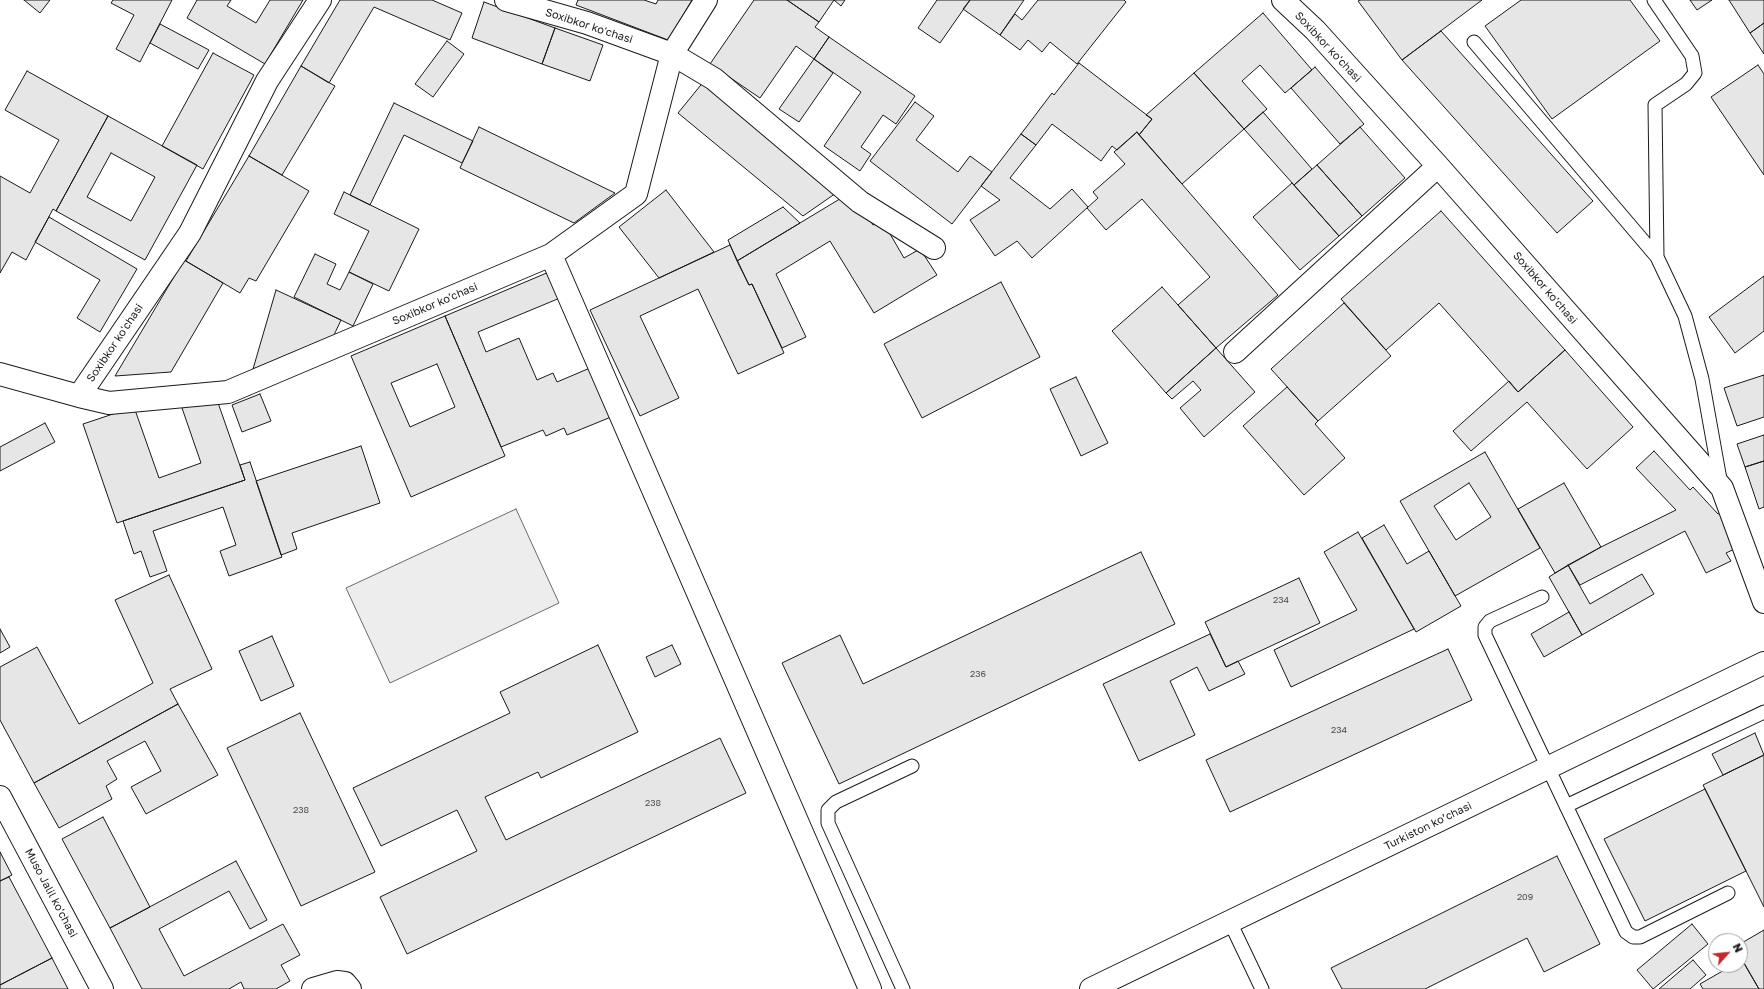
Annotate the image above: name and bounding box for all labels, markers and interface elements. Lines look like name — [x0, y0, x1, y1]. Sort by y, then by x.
street label: Soxibkor ko'chasi — [544, 6, 634, 46]
street label: Soxibkor ko'chasi — [1292, 9, 1364, 85]
street label: Soxibkor ko'chasi — [1510, 249, 1580, 327]
street label: Soxibkor ko'chasi — [390, 280, 480, 328]
street label: Soxibkor ko'chasi — [84, 301, 146, 385]
house number: 234 — [1273, 595, 1289, 605]
house number: 236 — [970, 669, 986, 679]
house number: 234 — [1331, 725, 1347, 735]
house number: 238 — [645, 798, 661, 808]
street label: Turkiston ko’chasi — [1382, 799, 1474, 853]
house number: 238 — [293, 805, 309, 815]
street label: Muso Jalil ko'chasi — [22, 846, 80, 940]
house number: 209 — [1517, 892, 1533, 902]
north arrow — [1708, 933, 1748, 973]
text: N — [1731, 941, 1746, 954]

